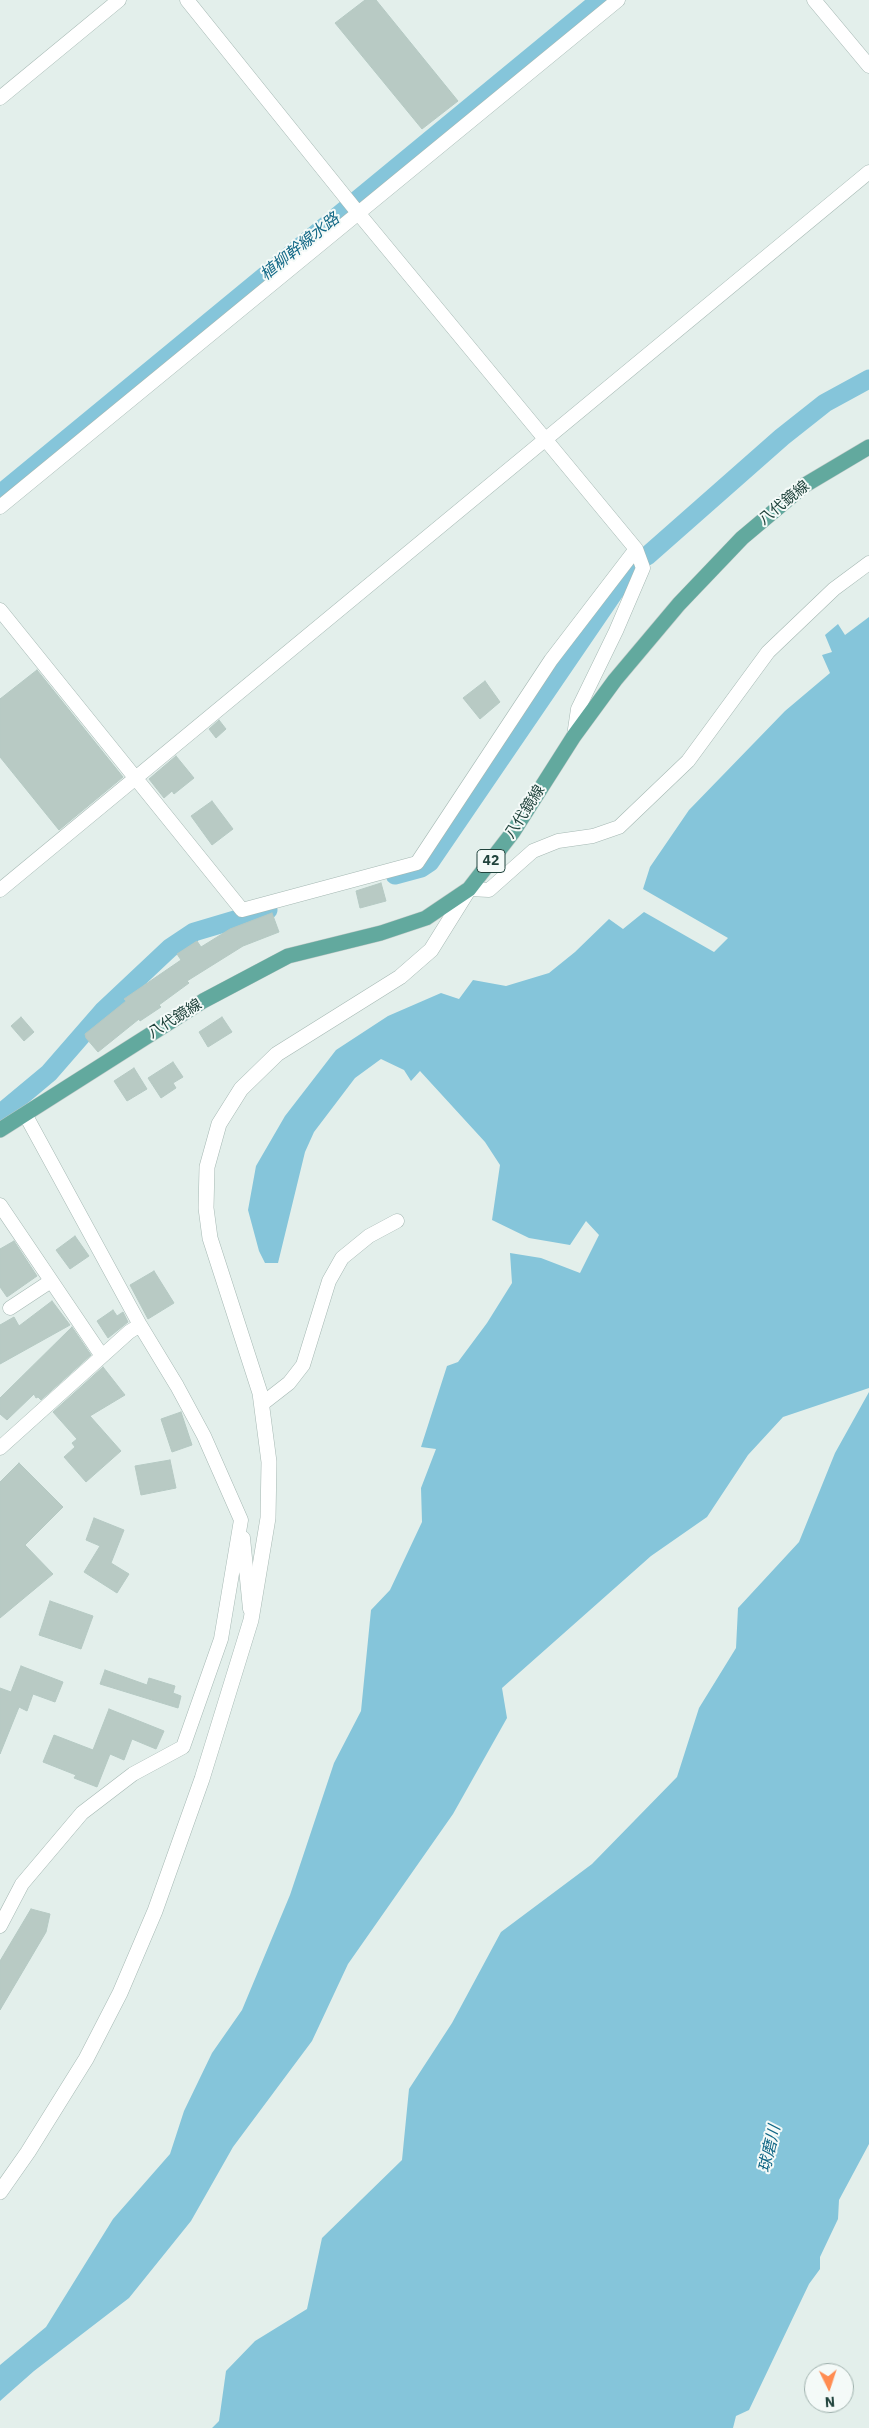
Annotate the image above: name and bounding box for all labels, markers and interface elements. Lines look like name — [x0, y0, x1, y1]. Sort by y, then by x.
water label: 植柳幹線水路 — [257, 209, 343, 285]
street label: 八代鏡線 — [755, 477, 813, 529]
street label: 八代鏡線 — [501, 782, 549, 842]
road number: 42 — [477, 849, 505, 872]
street label: 八代鏡線 — [145, 995, 205, 1043]
water label: 球磨川 — [755, 2123, 785, 2175]
north arrow — [804, 2363, 854, 2413]
text: N — [824, 2393, 836, 2411]

